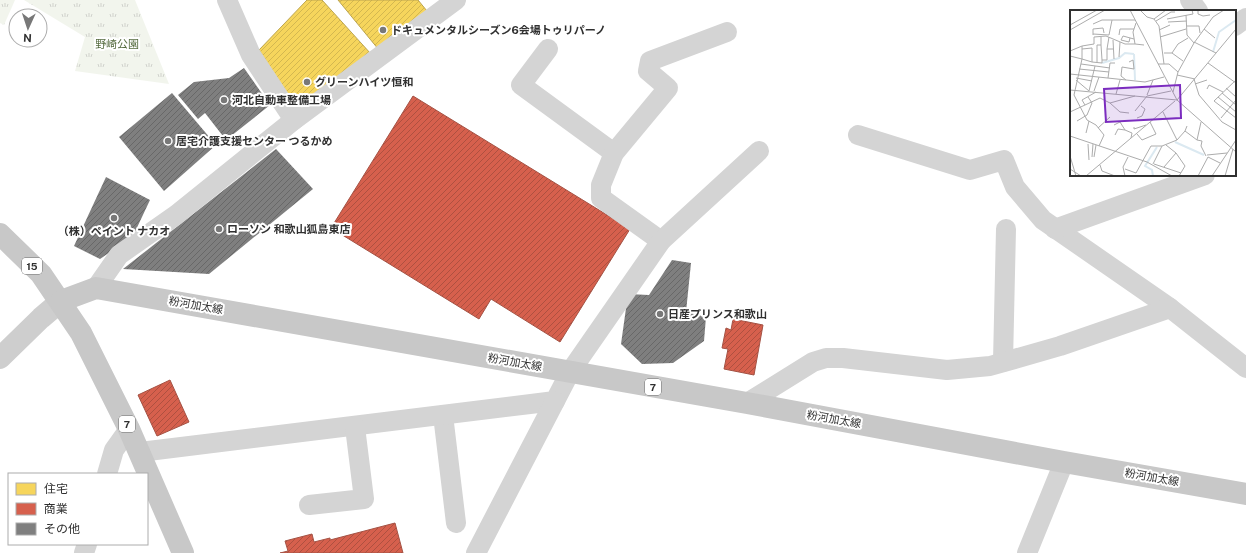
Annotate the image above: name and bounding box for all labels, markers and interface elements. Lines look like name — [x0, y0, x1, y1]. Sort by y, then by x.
north arrow — [8, 8, 48, 48]
inset map — [1070, 10, 1236, 176]
place label: ドキュメンタルシーズン6会場トゥリパーノ — [391, 24, 606, 36]
marker: ドキュメンタルシーズン6会場トゥリパーノ — [378, 25, 388, 35]
text: N — [23, 32, 32, 44]
park label: 野崎公園 — [95, 38, 139, 50]
place label: グリーンハイツ恒和 — [315, 76, 413, 88]
marker: グリーンハイツ恒和 — [302, 77, 312, 87]
place label: 河北自動車整備工場 — [232, 94, 331, 106]
marker: 河北自動車整備工場 — [219, 95, 229, 105]
place label: 居宅介護支援センター つるかめ — [176, 135, 332, 147]
marker: 居宅介護支援センター つるかめ — [163, 136, 173, 146]
marker: （株）ペイント ナカオ — [109, 213, 119, 223]
place label: ローソン 和歌山狐島東店 — [227, 223, 350, 235]
marker: ローソン 和歌山狐島東店 — [214, 224, 224, 234]
place label: （株）ペイント ナカオ — [58, 225, 170, 237]
road number: 15 — [22, 258, 42, 274]
street label: 粉河加太線 — [168, 294, 224, 316]
place label: 日産プリンス和歌山 — [668, 308, 767, 320]
marker: 日産プリンス和歌山 — [655, 309, 665, 319]
street label: 粉河加太線 — [487, 351, 543, 373]
road number: 7 — [645, 379, 661, 395]
street label: 粉河加太線 — [806, 408, 862, 430]
road number: 7 — [119, 416, 135, 432]
street label: 粉河加太線 — [1124, 466, 1180, 488]
legend — [8, 473, 148, 545]
text: 住宅 — [44, 482, 68, 496]
text: 商業 — [44, 502, 68, 516]
text: その他 — [44, 522, 80, 536]

